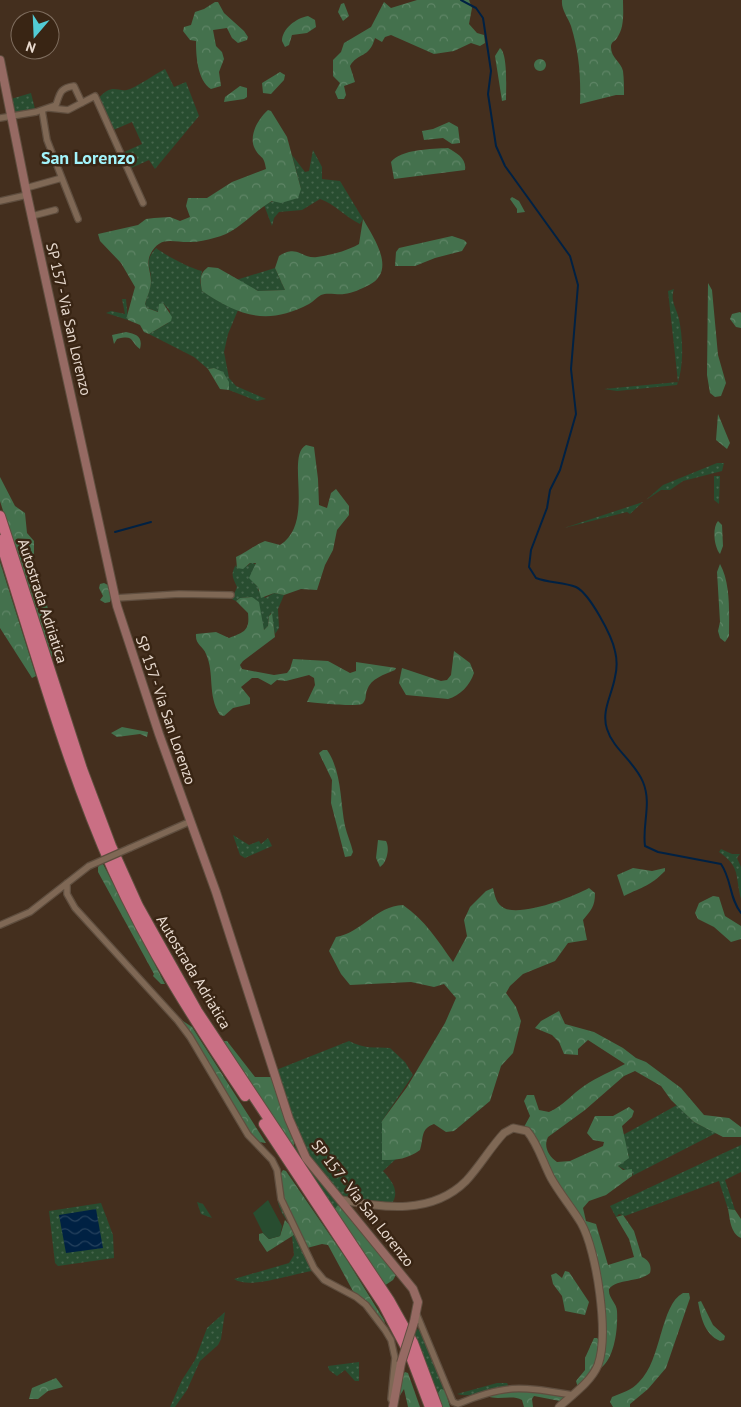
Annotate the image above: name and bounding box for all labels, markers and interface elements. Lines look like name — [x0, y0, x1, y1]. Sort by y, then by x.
north arrow — [10, 10, 60, 60]
text: N — [23, 37, 38, 57]
district label: San Lorenzo — [41, 146, 135, 169]
street label: SP 157 - Via San Lorenzo — [42, 241, 96, 397]
street label: Autostrada Adriatica — [14, 536, 72, 666]
street label: SP 157 - Via San Lorenzo — [132, 633, 200, 787]
street label: Autostrada Adriatica — [153, 912, 235, 1032]
street label: SP 157 - Via San Lorenzo — [307, 1136, 419, 1270]

